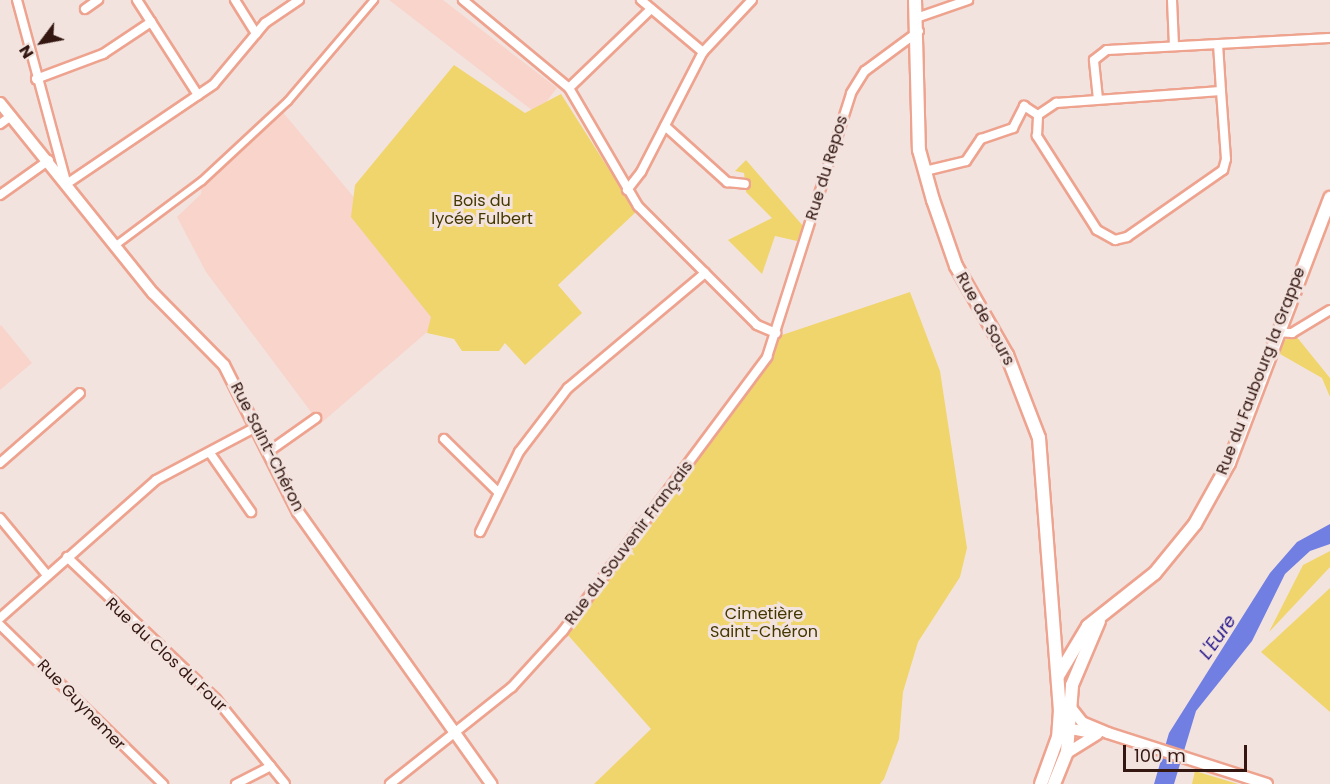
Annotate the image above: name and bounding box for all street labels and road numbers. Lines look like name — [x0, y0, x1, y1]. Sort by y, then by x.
street label: Rue du Repos — [802, 113, 852, 223]
street label: Rue du Faubourg la Grappe — [1212, 265, 1310, 477]
street label: Rue de Sours — [952, 269, 1018, 369]
street label: Rue Saint-Chéron — [226, 379, 308, 515]
street label: Rue du Souvenir Français — [561, 457, 697, 629]
street label: Rue du Clos du Four — [102, 594, 230, 716]
street label: Rue Guynemer — [33, 656, 129, 754]

